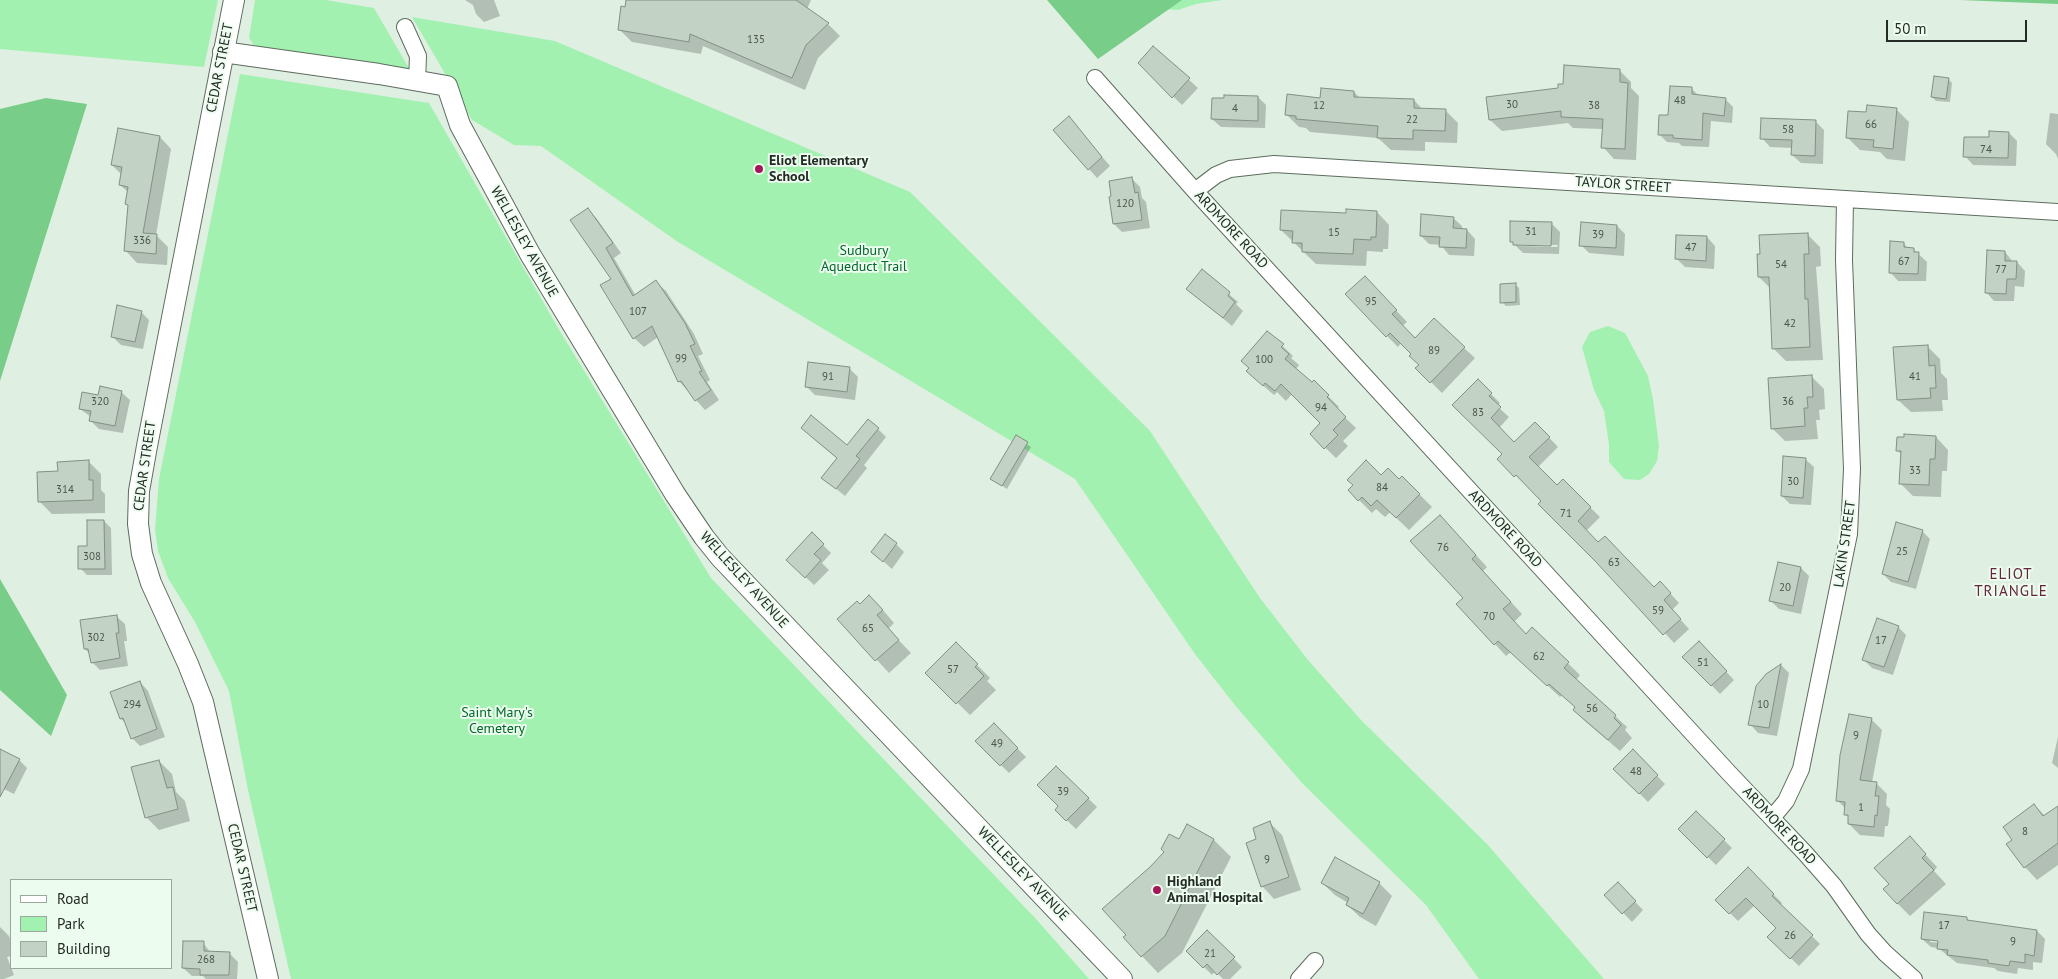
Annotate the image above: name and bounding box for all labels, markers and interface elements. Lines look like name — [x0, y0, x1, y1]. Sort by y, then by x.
scale bar — [1888, 10, 2029, 42]
text: 50 m — [1894, 19, 1927, 38]
street label: CEDAR STREET — [203, 22, 237, 114]
house number: 135 — [747, 33, 765, 47]
house number: 48 — [1674, 94, 1686, 108]
house number: 30 — [1506, 98, 1518, 112]
house number: 12 — [1313, 99, 1325, 113]
house number: 38 — [1588, 99, 1600, 113]
house number: 4 — [1232, 102, 1238, 116]
house number: 22 — [1406, 113, 1418, 127]
house number: 66 — [1865, 118, 1877, 132]
house number: 58 — [1782, 123, 1794, 137]
house number: 74 — [1980, 143, 1992, 157]
place label: Eliot Elementary School — [769, 153, 868, 186]
marker: Eliot Elementary School — [753, 163, 765, 175]
street label: TAYLOR STREET — [1574, 173, 1672, 197]
street label: WELLESLEY AVENUE — [487, 184, 561, 300]
street label: ARDMORE ROAD — [1191, 188, 1271, 272]
house number: 120 — [1116, 197, 1134, 211]
house number: 31 — [1525, 225, 1537, 239]
house number: 15 — [1328, 226, 1340, 240]
house number: 39 — [1592, 228, 1604, 242]
house number: 336 — [133, 234, 151, 248]
house number: 47 — [1685, 241, 1697, 255]
park label: Sudbury Aqueduct Trail — [821, 243, 907, 276]
house number: 67 — [1898, 255, 1910, 269]
house number: 54 — [1775, 258, 1787, 272]
house number: 77 — [1995, 263, 2007, 277]
house number: 95 — [1365, 295, 1377, 309]
house number: 107 — [629, 305, 647, 319]
house number: 42 — [1784, 317, 1796, 331]
house number: 89 — [1428, 344, 1440, 358]
house number: 99 — [675, 352, 687, 366]
house number: 100 — [1255, 353, 1273, 367]
house number: 91 — [822, 370, 834, 384]
house number: 41 — [1909, 370, 1921, 384]
house number: 320 — [91, 395, 109, 409]
house number: 36 — [1782, 395, 1794, 409]
house number: 94 — [1315, 401, 1327, 415]
house number: 83 — [1472, 406, 1484, 420]
street label: CEDAR STREET — [130, 420, 160, 512]
house number: 33 — [1909, 464, 1921, 478]
house number: 30 — [1787, 475, 1799, 489]
house number: 84 — [1376, 481, 1388, 495]
house number: 314 — [56, 483, 74, 497]
street label: ARDMORE ROAD — [1465, 487, 1545, 571]
street label: LAKIN STREET — [1831, 499, 1859, 589]
house number: 71 — [1560, 507, 1572, 521]
street label: WELLESLEY AVENUE — [696, 528, 792, 632]
house number: 76 — [1437, 541, 1449, 555]
house number: 25 — [1896, 545, 1908, 559]
house number: 308 — [83, 550, 101, 564]
house number: 63 — [1608, 556, 1620, 570]
district label: ELIOT TRIANGLE — [1973, 566, 2049, 601]
house number: 20 — [1779, 581, 1791, 595]
house number: 59 — [1652, 604, 1664, 618]
house number: 70 — [1483, 610, 1495, 624]
house number: 65 — [862, 622, 874, 636]
house number: 302 — [87, 631, 105, 645]
house number: 17 — [1875, 634, 1887, 648]
house number: 62 — [1533, 650, 1545, 664]
house number: 51 — [1697, 656, 1709, 670]
house number: 57 — [947, 663, 959, 677]
house number: 294 — [123, 698, 141, 712]
house number: 10 — [1757, 698, 1769, 712]
house number: 56 — [1586, 702, 1598, 716]
park label: Saint Mary's Cemetery — [461, 705, 533, 738]
house number: 9 — [1853, 729, 1859, 743]
house number: 49 — [991, 737, 1003, 751]
house number: 48 — [1630, 765, 1642, 779]
street label: ARDMORE ROAD — [1739, 784, 1819, 868]
house number: 39 — [1057, 785, 1069, 799]
house number: 1 — [1858, 801, 1864, 815]
street label: CEDAR STREET — [224, 822, 260, 914]
street label: WELLESLEY AVENUE — [974, 824, 1072, 924]
house number: 8 — [2022, 825, 2028, 839]
house number: 9 — [1264, 853, 1270, 867]
place label: Highland Animal Hospital — [1167, 874, 1263, 906]
legend — [10, 879, 172, 969]
marker: Highland Animal Hospital — [1151, 884, 1163, 896]
text: Road — [57, 889, 89, 908]
text: Park — [57, 914, 85, 933]
house number: 17 — [1938, 919, 1950, 933]
house number: 26 — [1784, 929, 1796, 943]
house number: 9 — [2010, 935, 2016, 949]
text: Building — [57, 939, 111, 958]
house number: 21 — [1204, 947, 1216, 961]
house number: 268 — [197, 953, 215, 967]

